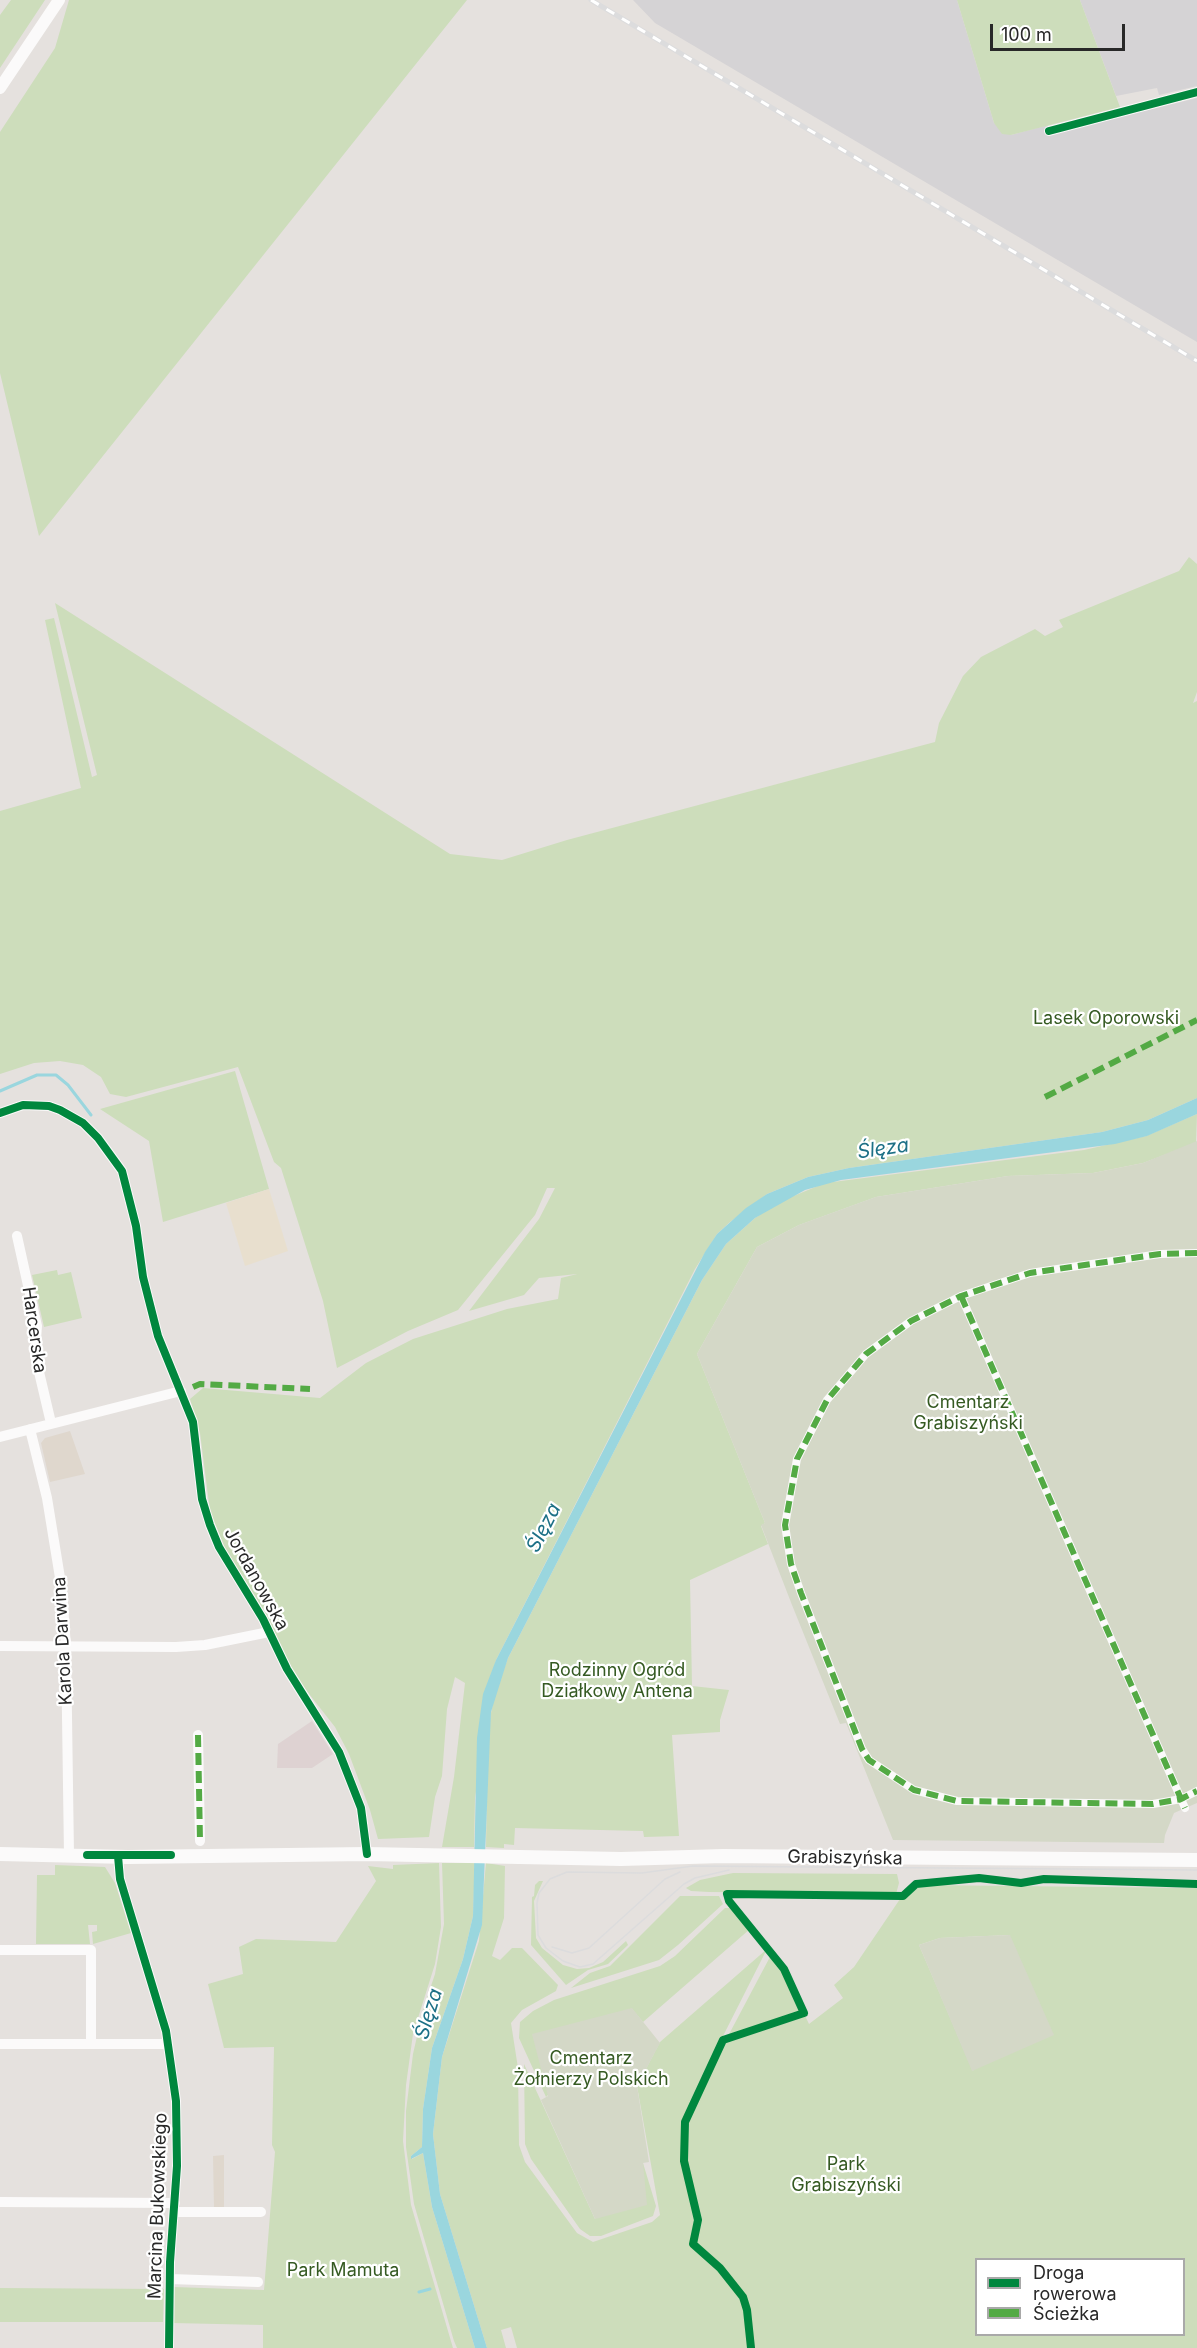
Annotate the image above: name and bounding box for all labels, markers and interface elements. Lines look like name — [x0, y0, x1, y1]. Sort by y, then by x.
scale bar — [993, 12, 1128, 50]
text: 100 m — [1001, 24, 1052, 45]
park label: Lasek Oporowski — [1033, 1008, 1179, 1030]
water label: Ślęza — [856, 1134, 910, 1164]
street label: Harcerska — [17, 1285, 51, 1375]
park label: Cmentarz Grabiszyński — [913, 1392, 1023, 1434]
water label: Ślęza — [522, 1499, 566, 1557]
street label: Jordanowska — [219, 1524, 293, 1634]
street label: Karola Darwina — [49, 1576, 77, 1706]
park label: Rodzinny Ogród Działkowy Antena — [541, 1660, 693, 1702]
street label: Grabiszyńska — [787, 1846, 903, 1870]
water label: Ślęza — [410, 1986, 448, 2042]
park label: Cmentarz Żołnierzy Polskich — [513, 2048, 669, 2090]
street label: Marcina Bukowskiego — [144, 2112, 172, 2300]
park label: Park Grabiszyński — [791, 2154, 901, 2196]
legend — [975, 2258, 1185, 2336]
park label: Park Mamuta — [287, 2260, 399, 2282]
text: Droga rowerowa — [1033, 2262, 1117, 2304]
text: Ścieżka — [1033, 2303, 1099, 2324]

